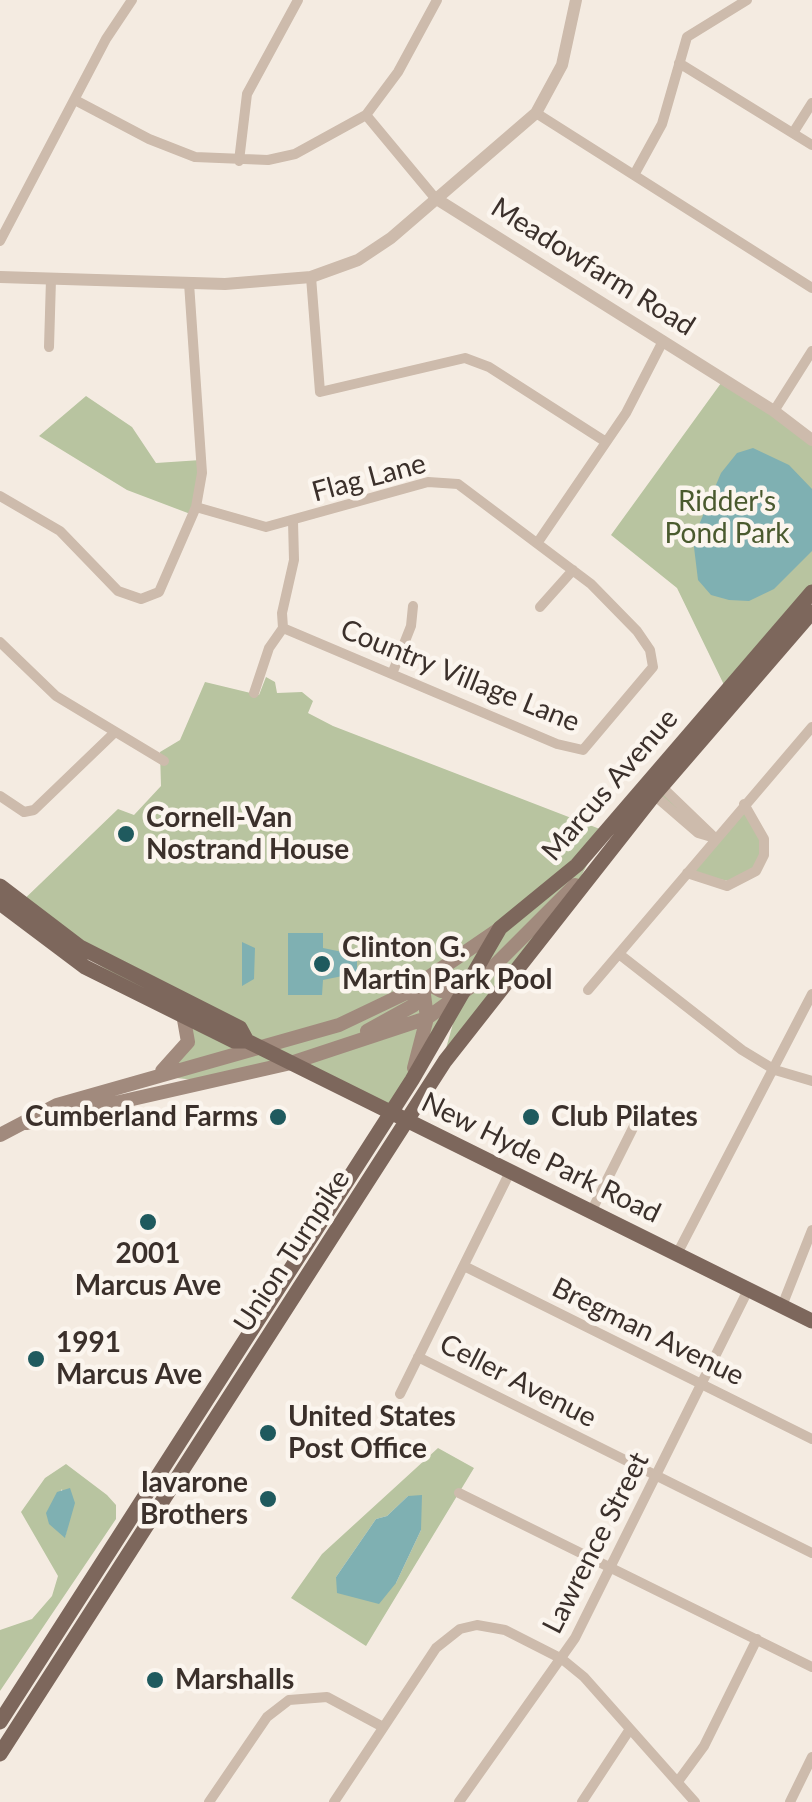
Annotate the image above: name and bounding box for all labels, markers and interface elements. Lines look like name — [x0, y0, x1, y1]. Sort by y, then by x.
street label: Meadowfarm Road — [485, 191, 701, 343]
street label: Flag Lane — [308, 447, 430, 509]
park label: Ridder's Pond Park — [664, 485, 790, 551]
street label: Country Village Lane — [336, 613, 584, 739]
street label: Marcus Avenue — [535, 702, 685, 868]
place label: Cornell-Van Nostrand House — [146, 801, 349, 867]
marker: Cornell-Van Nostrand House — [115, 823, 137, 845]
place label: Clinton G. Martin Park Pool — [342, 931, 552, 997]
marker: Clinton G. Martin Park Pool — [311, 953, 333, 975]
street label: New Hyde Park Road — [416, 1086, 666, 1230]
place label: Cumberland Farms — [25, 1100, 258, 1134]
place label: Club Pilates — [551, 1100, 698, 1134]
marker: Cumberland Farms — [267, 1106, 289, 1128]
marker: Club Pilates — [520, 1106, 542, 1128]
street label: Union Turnpike — [227, 1163, 357, 1339]
marker: 2001 Marcus Ave — [137, 1211, 159, 1233]
place label: 2001 Marcus Ave — [75, 1237, 221, 1303]
street label: Bregman Avenue — [547, 1271, 749, 1393]
place label: 1991 Marcus Ave — [56, 1326, 202, 1392]
street label: Celler Avenue — [434, 1327, 602, 1435]
marker: 1991 Marcus Ave — [25, 1348, 47, 1370]
place label: United States Post Office — [288, 1400, 456, 1466]
marker: United States Post Office — [257, 1422, 279, 1444]
street label: Lawrence Street — [536, 1447, 656, 1639]
place label: Iavarone Brothers — [140, 1466, 248, 1532]
marker: Iavarone Brothers — [257, 1488, 279, 1510]
place label: Marshalls — [175, 1663, 294, 1697]
marker: Marshalls — [144, 1669, 166, 1691]

